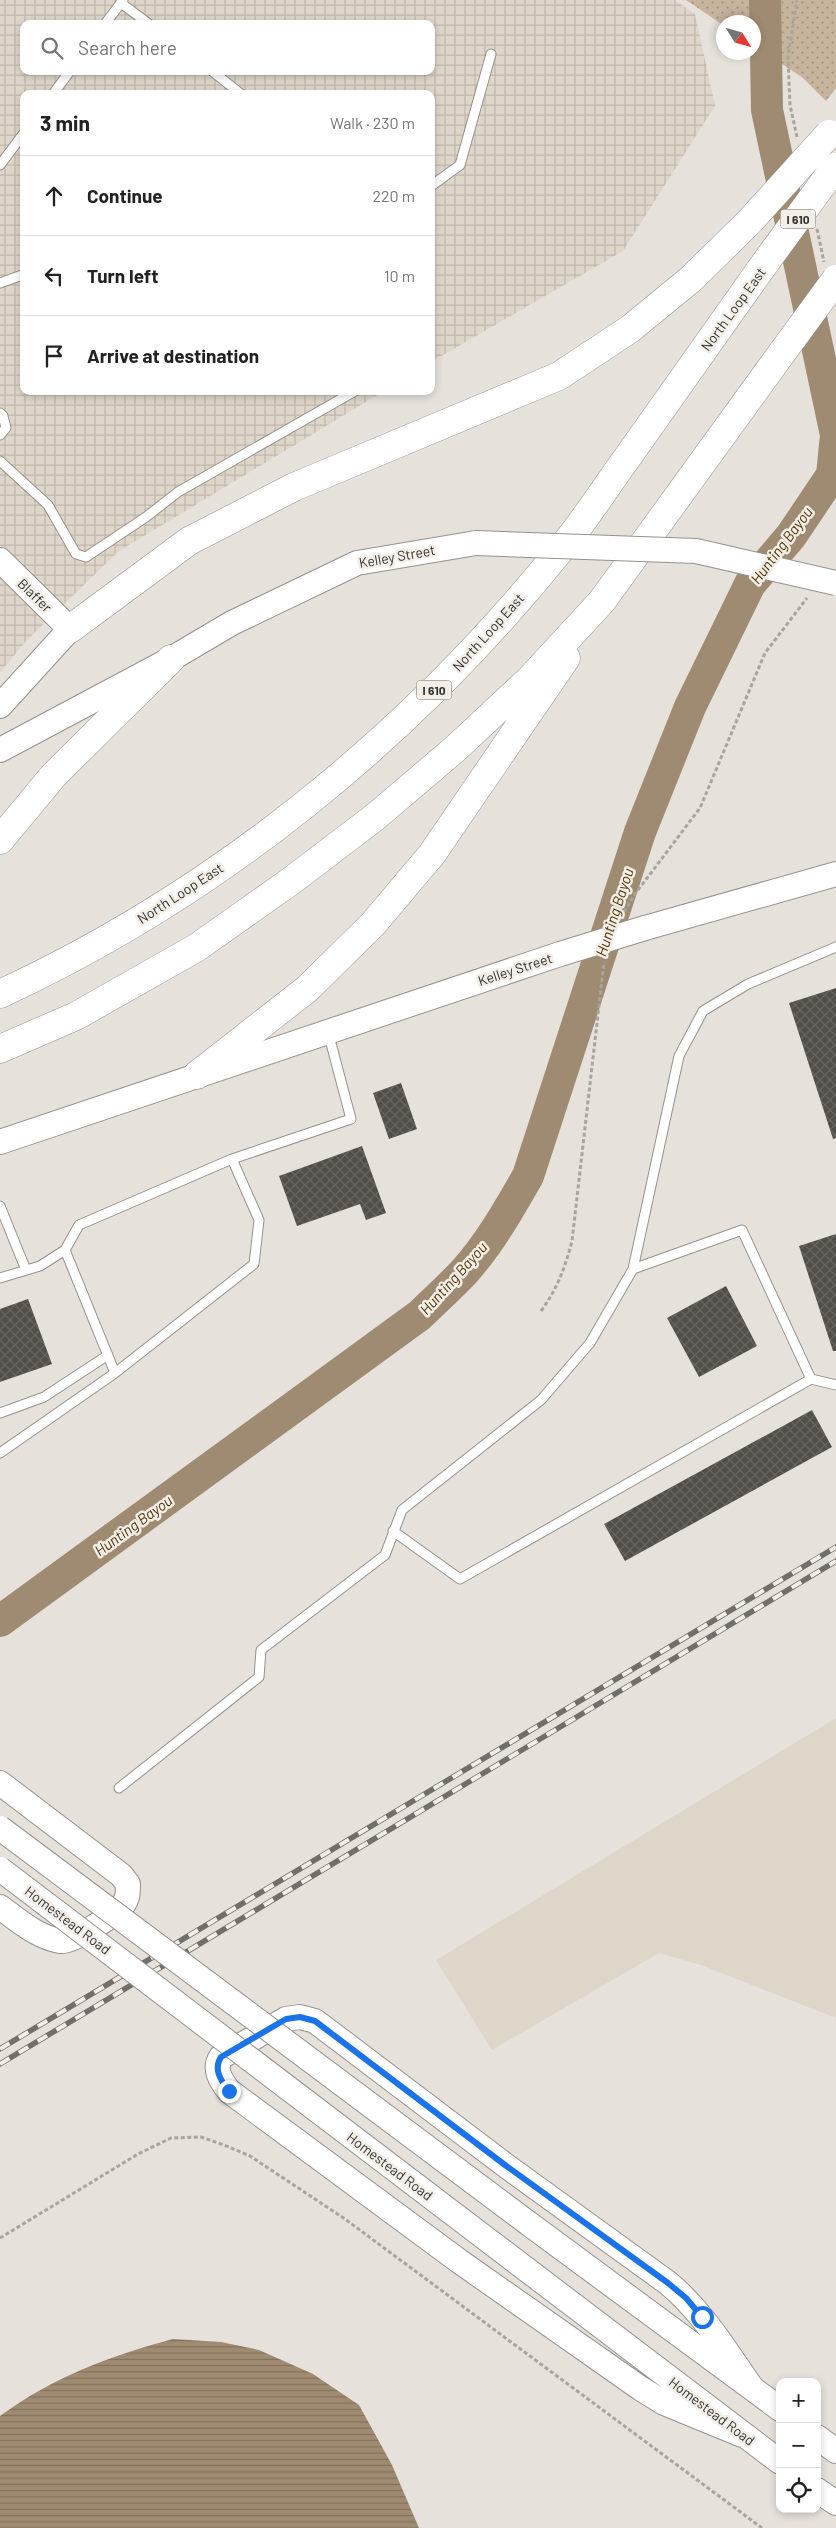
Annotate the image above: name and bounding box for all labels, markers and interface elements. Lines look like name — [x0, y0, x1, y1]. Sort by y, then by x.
north arrow — [716, 15, 761, 60]
search box — [20, 20, 435, 75]
icon: search — [38, 34, 66, 62]
text: Search here — [78, 36, 177, 59]
text: 3 min — [40, 110, 90, 135]
text: Walk · 230 m — [330, 113, 415, 132]
icon: ahead — [40, 182, 68, 210]
text: Continue — [87, 184, 163, 207]
text: 220 m — [372, 186, 415, 205]
road number: I 610 — [780, 210, 816, 228]
icon: left — [40, 262, 68, 290]
text: Turn left — [87, 264, 158, 287]
street label: North Loop East — [697, 264, 769, 354]
text: 10 m — [384, 266, 415, 285]
icon: arrive — [40, 342, 68, 370]
text: Arrive at destination — [87, 344, 259, 367]
water label: Hunting Bayou — [746, 503, 816, 587]
street label: Kelley Street — [358, 541, 436, 571]
street label: Blaffer — [14, 575, 56, 615]
street label: North Loop East — [449, 590, 527, 674]
road number: I 610 — [416, 680, 452, 700]
street label: North Loop East — [134, 859, 226, 927]
water label: Hunting Bayou — [591, 865, 637, 958]
street label: Kelley Street — [476, 949, 554, 989]
water label: Hunting Bayou — [416, 1238, 490, 1318]
water label: Hunting Bayou — [91, 1491, 176, 1559]
street label: Homestead Road — [22, 1882, 114, 1958]
route end — [218, 2080, 241, 2103]
street label: Homestead Road — [344, 2128, 436, 2204]
route start — [691, 2306, 714, 2329]
street label: Homestead Road — [666, 2373, 758, 2449]
map controls — [776, 2378, 821, 2513]
button: + — [776, 2378, 821, 2423]
button: − — [776, 2423, 821, 2468]
button: locate — [776, 2468, 821, 2513]

